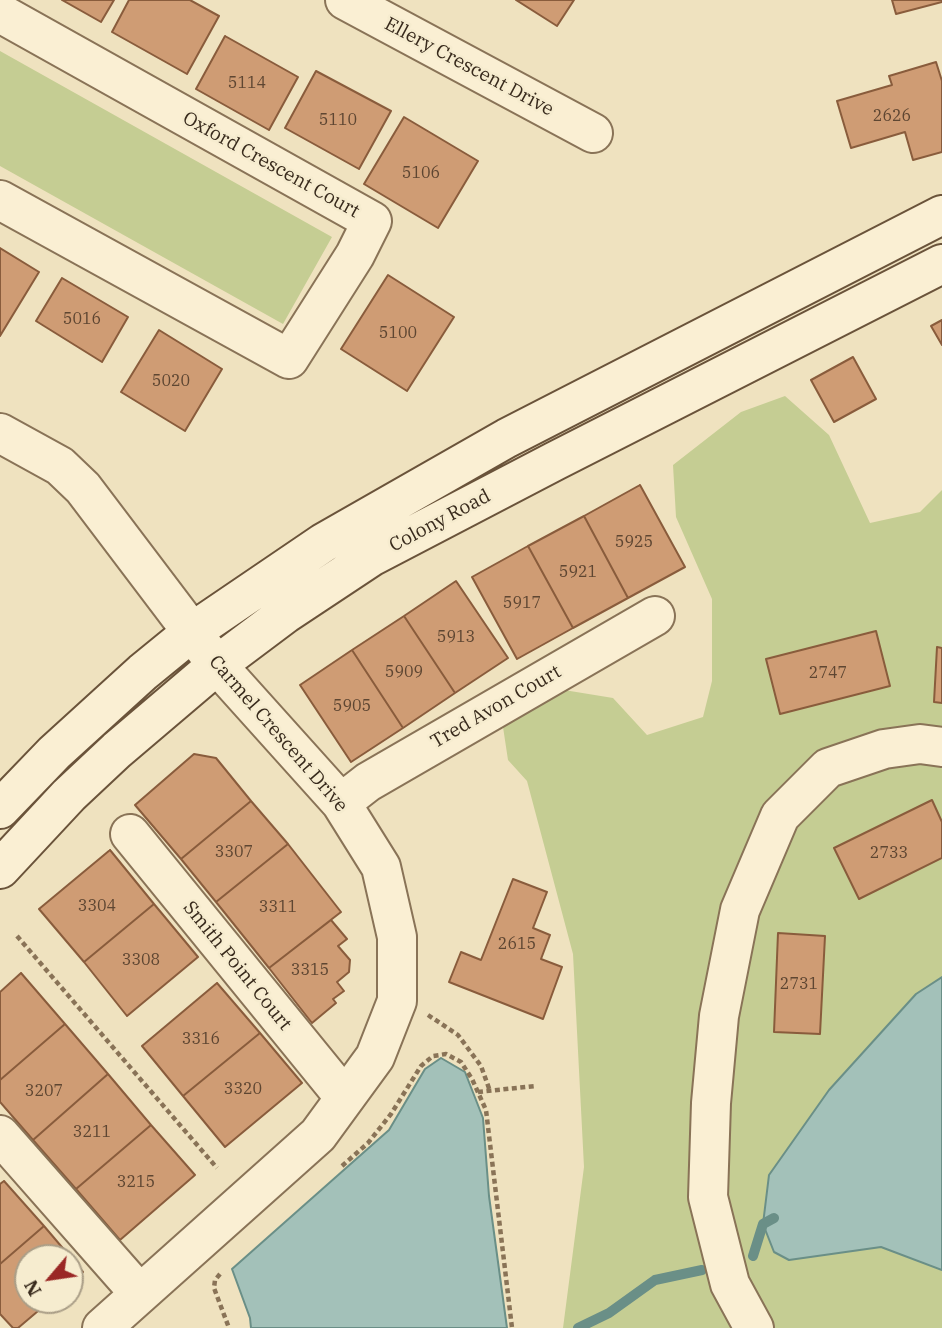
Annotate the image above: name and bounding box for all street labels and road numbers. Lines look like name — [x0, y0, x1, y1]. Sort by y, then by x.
street label: Ellery Crescent Drive — [381, 13, 557, 121]
street label: Oxford Crescent Court — [179, 107, 363, 223]
street label: Colony Road — [386, 485, 494, 557]
street label: Carmel Crescent Drive — [204, 651, 352, 817]
street label: Tred Avon Court — [427, 660, 565, 754]
street label: Smith Point Court — [178, 897, 296, 1035]

